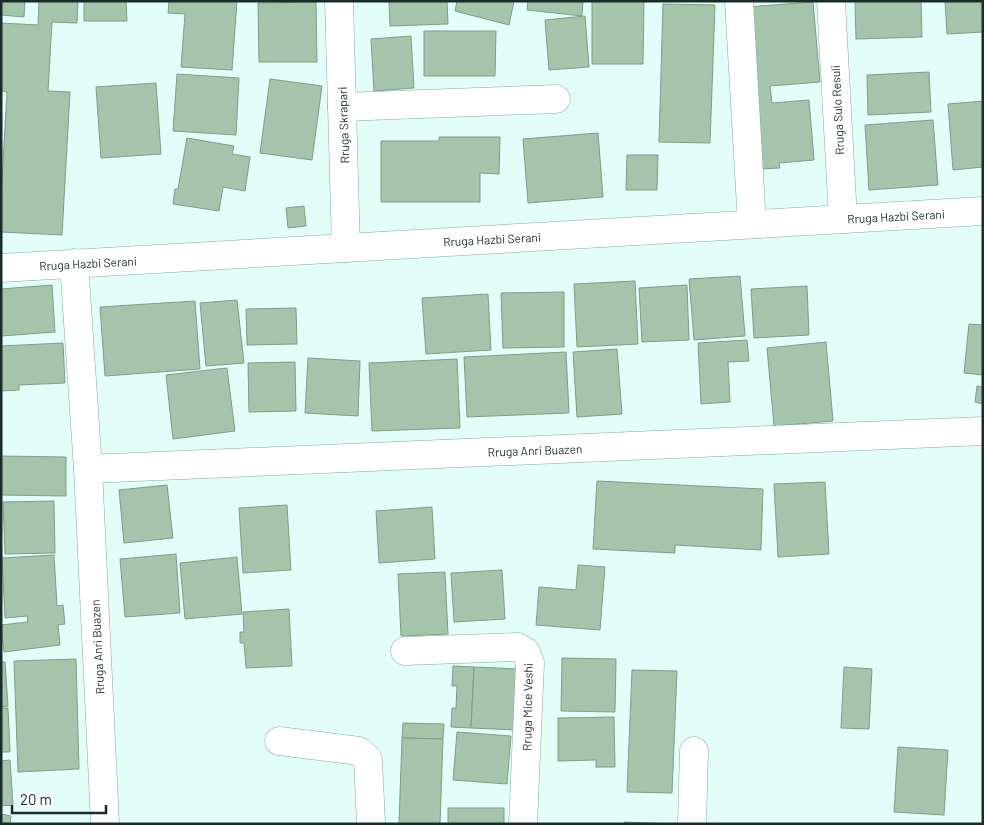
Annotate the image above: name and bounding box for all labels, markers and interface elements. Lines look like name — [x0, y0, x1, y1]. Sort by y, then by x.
street label: Rruga Sulo Resuli — [828, 65, 846, 155]
street label: Rruga Skrapari — [335, 86, 351, 164]
street label: Rruga Hazbi Serani — [847, 206, 945, 226]
street label: Rruga Hazbi Serani — [443, 229, 541, 249]
street label: Rruga Hazbi Serani — [39, 253, 137, 273]
street label: Rruga Anri Buazen — [487, 441, 583, 459]
street label: Rruga Anri Buazen — [88, 599, 106, 695]
street label: Rruga Mice Veshi — [519, 663, 535, 751]
scale bar — [12, 782, 106, 814]
text: 20 m — [20, 790, 52, 808]

